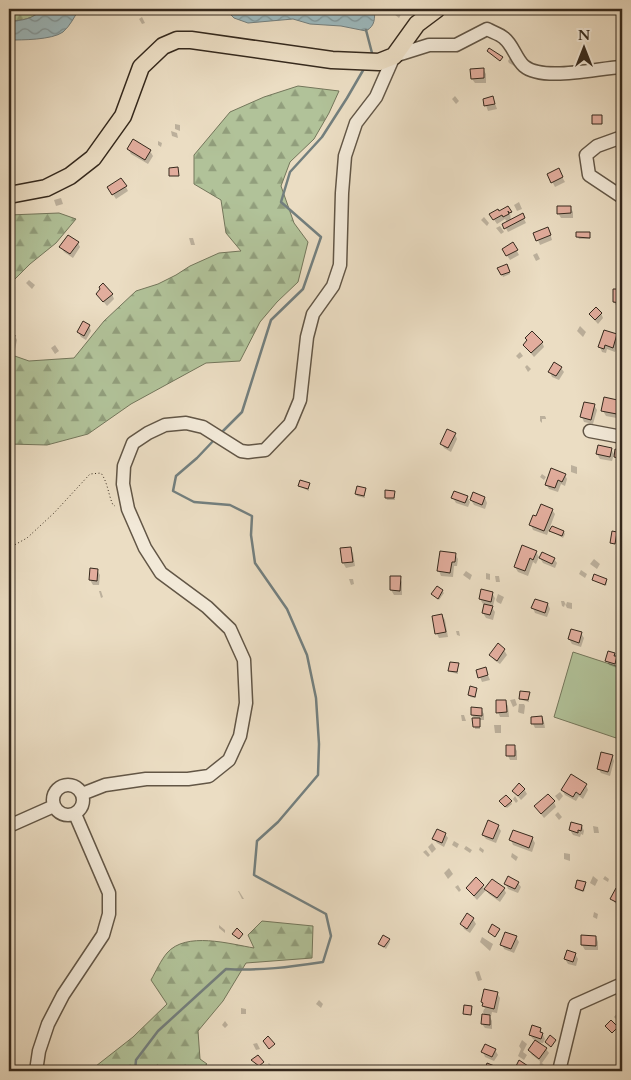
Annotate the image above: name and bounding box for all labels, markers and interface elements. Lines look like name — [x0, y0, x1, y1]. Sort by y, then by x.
north arrow — [558, 22, 608, 72]
text: N — [578, 26, 590, 45]

